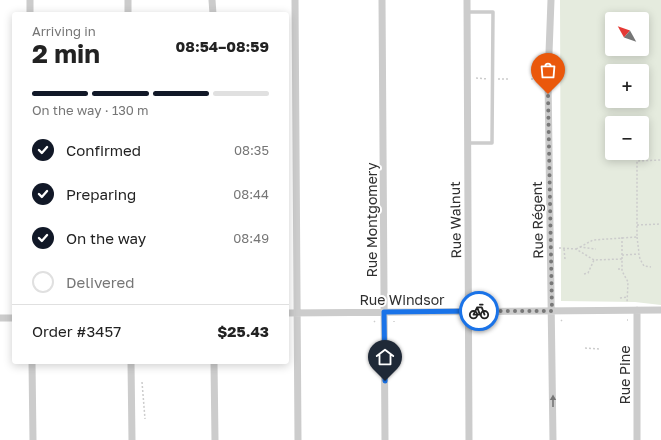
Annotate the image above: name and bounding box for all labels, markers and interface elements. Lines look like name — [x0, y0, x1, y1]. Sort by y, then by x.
north arrow — [605, 12, 649, 56]
map controls — [605, 12, 649, 160]
text: Arriving in — [32, 23, 96, 39]
text: 08:54–08:59 — [176, 37, 269, 55]
text: 2 min — [32, 38, 100, 69]
pin — [531, 53, 565, 94]
icon: bag — [537, 59, 559, 81]
button: + — [605, 64, 649, 108]
text: On the way · 130 m — [32, 102, 149, 118]
button: − — [605, 116, 649, 160]
icon: check — [32, 139, 54, 161]
text: Confirmed — [66, 141, 141, 159]
text: 08:35 — [234, 142, 269, 158]
street label: Rue Montgomery — [363, 162, 380, 278]
street label: Rue Walnut — [446, 181, 464, 259]
street label: Rue Régent — [528, 181, 546, 259]
icon: check — [32, 183, 54, 205]
text: Preparing — [66, 185, 136, 203]
text: 08:44 — [233, 186, 269, 202]
icon: check — [32, 227, 54, 249]
text: On the way — [66, 229, 146, 247]
text: 08:49 — [233, 230, 269, 246]
text: Delivered — [66, 273, 134, 291]
street label: Rue Windsor — [359, 291, 445, 308]
courier — [459, 291, 499, 331]
icon: bike — [468, 300, 490, 322]
text: Order #3457 — [32, 322, 121, 340]
text: $25.43 — [217, 322, 269, 340]
pin — [368, 340, 402, 381]
icon: home — [374, 346, 396, 368]
street label: Rue Pine — [616, 346, 633, 404]
one-way arrow — [550, 394, 556, 407]

